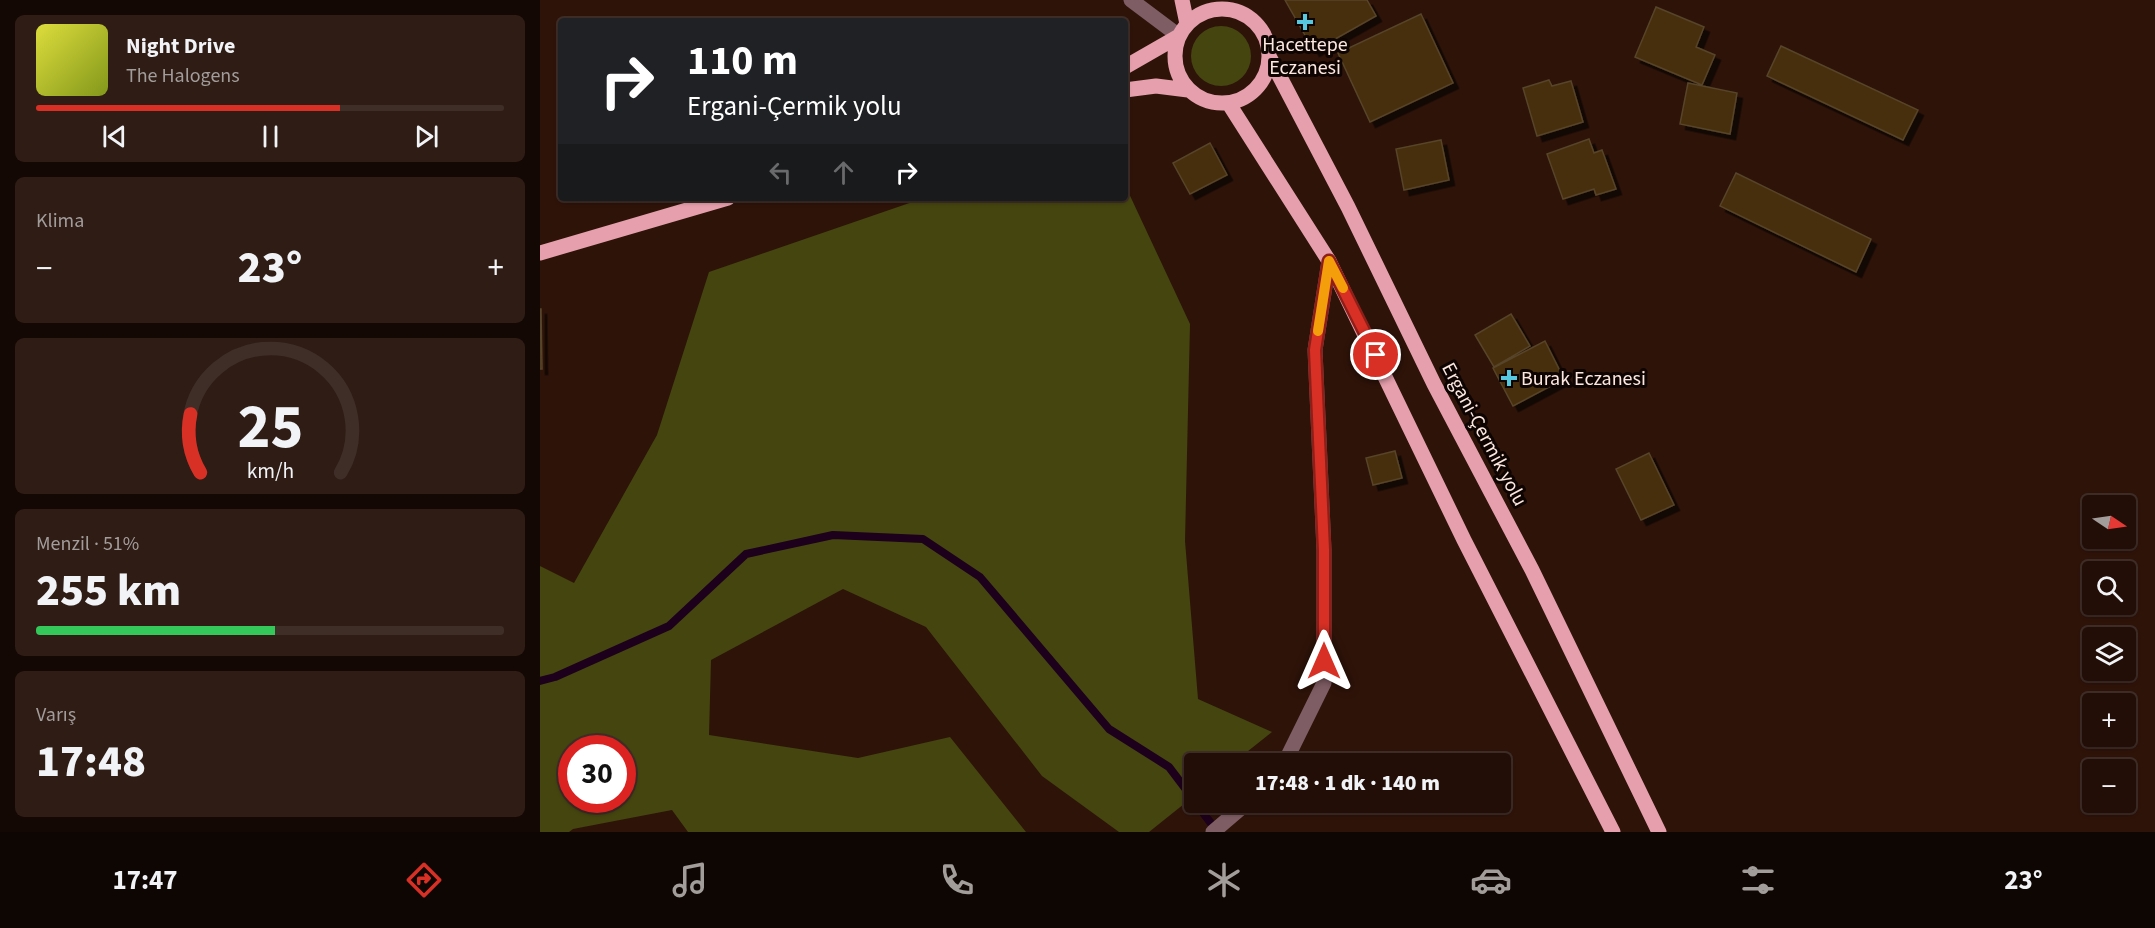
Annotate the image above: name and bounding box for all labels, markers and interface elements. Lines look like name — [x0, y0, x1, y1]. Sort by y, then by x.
marker: Hacettepe Eczanesi — [1298, 15, 1312, 29]
text: Night Drive — [126, 30, 235, 62]
text: 110 m — [687, 31, 798, 91]
place label: Hacettepe Eczanesi — [1262, 31, 1348, 82]
icon: right — [588, 42, 666, 120]
text: The Halogens — [126, 62, 240, 90]
text: Ergani-Çermik yolu — [687, 87, 902, 126]
icon: previous — [98, 120, 131, 153]
icon: pause — [254, 120, 287, 153]
icon: next — [410, 120, 443, 153]
icon: left — [764, 156, 797, 189]
icon: ahead — [827, 156, 860, 189]
icon: right — [890, 156, 923, 189]
text: Klima — [36, 207, 84, 235]
text: 23° — [238, 236, 302, 300]
text: − — [36, 245, 52, 292]
text: + — [488, 245, 504, 292]
pin — [1350, 329, 1401, 380]
icon: arrive — [1359, 338, 1392, 371]
street label: Ergani-Çermik yolu — [1434, 358, 1534, 511]
place label: Burak Eczanesi — [1521, 365, 1646, 393]
marker: Burak Eczanesi — [1502, 371, 1516, 385]
text: 25 — [237, 383, 303, 472]
text: km/h — [246, 456, 294, 487]
north arrow — [2082, 495, 2136, 549]
map controls — [2082, 495, 2136, 813]
text: Menzil · 51% — [36, 530, 139, 558]
text: 255 km — [36, 559, 181, 623]
button: search — [2082, 561, 2136, 615]
button: layers — [2082, 627, 2136, 681]
position arrow — [1292, 629, 1356, 693]
button: + — [2082, 693, 2136, 747]
text: Varış — [36, 701, 76, 729]
text: 17:48 — [36, 730, 146, 794]
speed limit sign: 30 — [558, 735, 636, 813]
button: − — [2082, 759, 2136, 813]
text: 17:48 · 1 dk · 140 m — [1255, 767, 1440, 799]
icon: directions — [403, 859, 445, 901]
icon: music — [669, 859, 711, 901]
icon: phone — [936, 859, 978, 901]
icon: climate — [1203, 859, 1245, 901]
icon: car — [1470, 859, 1512, 901]
icon: filters — [1737, 859, 1779, 901]
text: 17:47 — [112, 861, 178, 900]
text: 23° — [2004, 861, 2043, 900]

